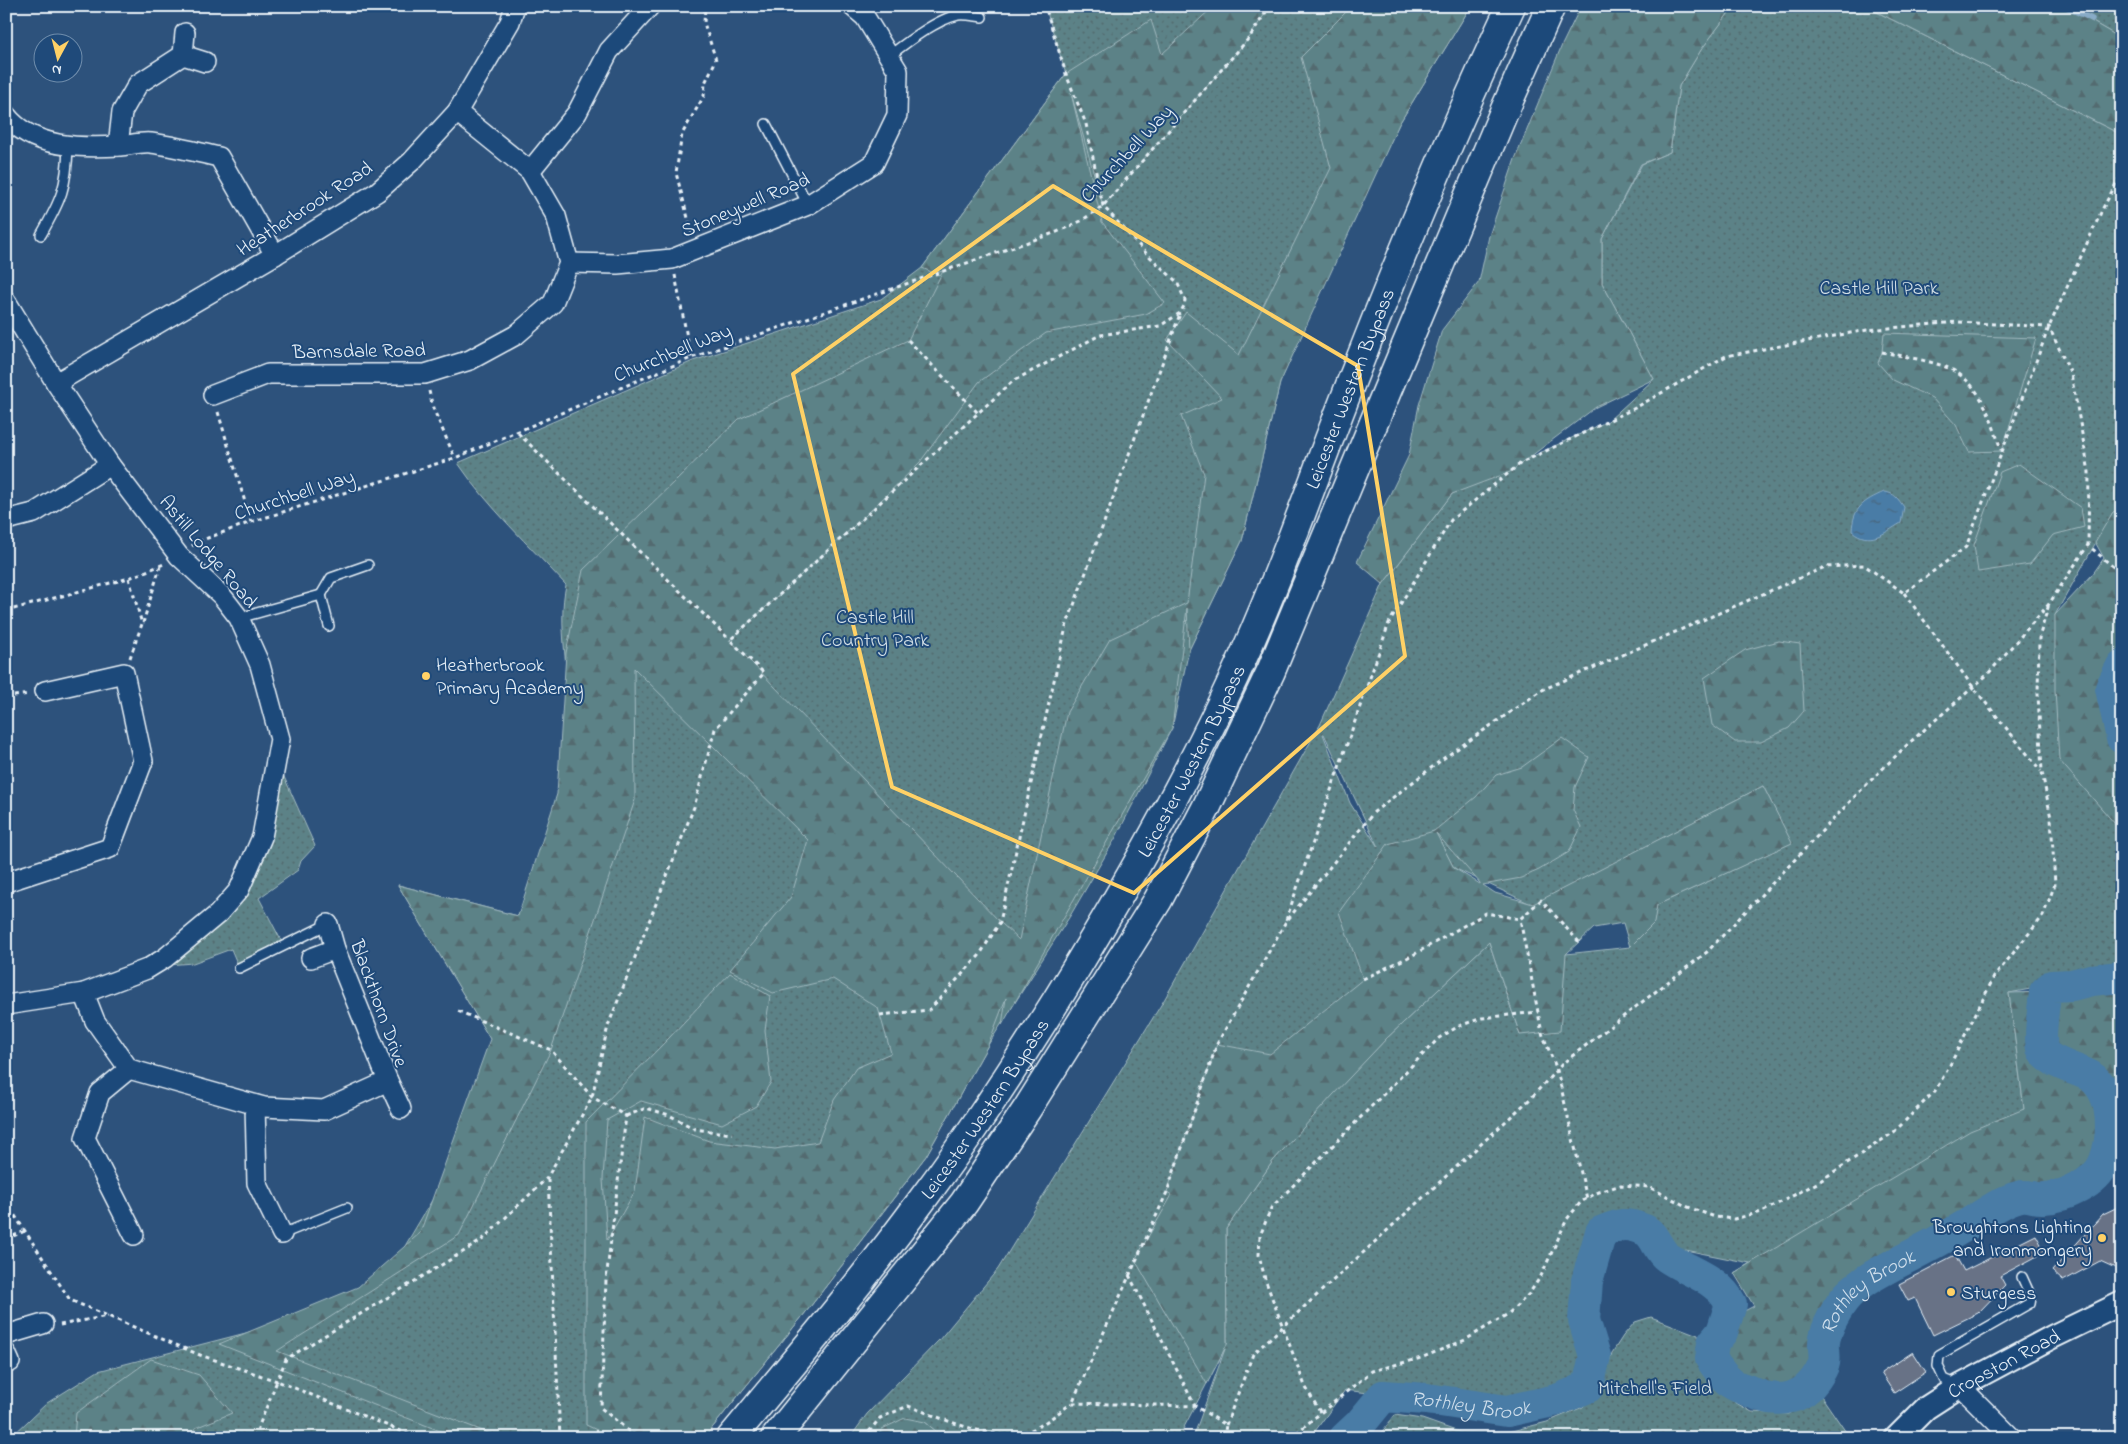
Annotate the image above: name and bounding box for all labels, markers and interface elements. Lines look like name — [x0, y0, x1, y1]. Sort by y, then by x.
north arrow — [32, 32, 82, 82]
text: N — [51, 58, 63, 80]
street label: Churchbell Way — [1075, 99, 1181, 210]
street label: Heatherbrook Road — [232, 155, 379, 265]
street label: Stoneywell Road — [677, 166, 815, 246]
park label: Castle Hill Park — [1819, 275, 1939, 304]
street label: Leicester Western Bypass — [1300, 285, 1404, 494]
street label: Churchbell Way — [610, 317, 736, 391]
street label: Barnsdale Road — [291, 337, 426, 368]
street label: Churchbell Way — [231, 463, 359, 529]
street label: Astill Lodge Road — [150, 490, 263, 616]
park label: Castle Hill Country Park — [821, 604, 929, 656]
place label: Heatherbrook Primary Academy — [436, 652, 584, 704]
street label: Leicester Western Bypass — [1132, 661, 1255, 864]
marker: Heatherbrook Primary Academy — [420, 670, 432, 682]
street label: Blackthorn Drive — [341, 935, 414, 1072]
street label: Leicester Western Bypass — [915, 1014, 1058, 1207]
place label: Broughtons Lighting and Ironmongery — [1932, 1214, 2092, 1267]
marker: Broughtons Lighting and Ironmongery — [2096, 1232, 2108, 1244]
water label: Rothley Brook — [1814, 1243, 1921, 1339]
place label: Sturgess — [1961, 1280, 2036, 1310]
marker: Sturgess — [1945, 1286, 1957, 1298]
street label: Cropston Road — [1943, 1323, 2066, 1407]
park label: Mitchell's Field — [1598, 1375, 1712, 1404]
water label: Rothley Brook — [1410, 1385, 1534, 1429]

